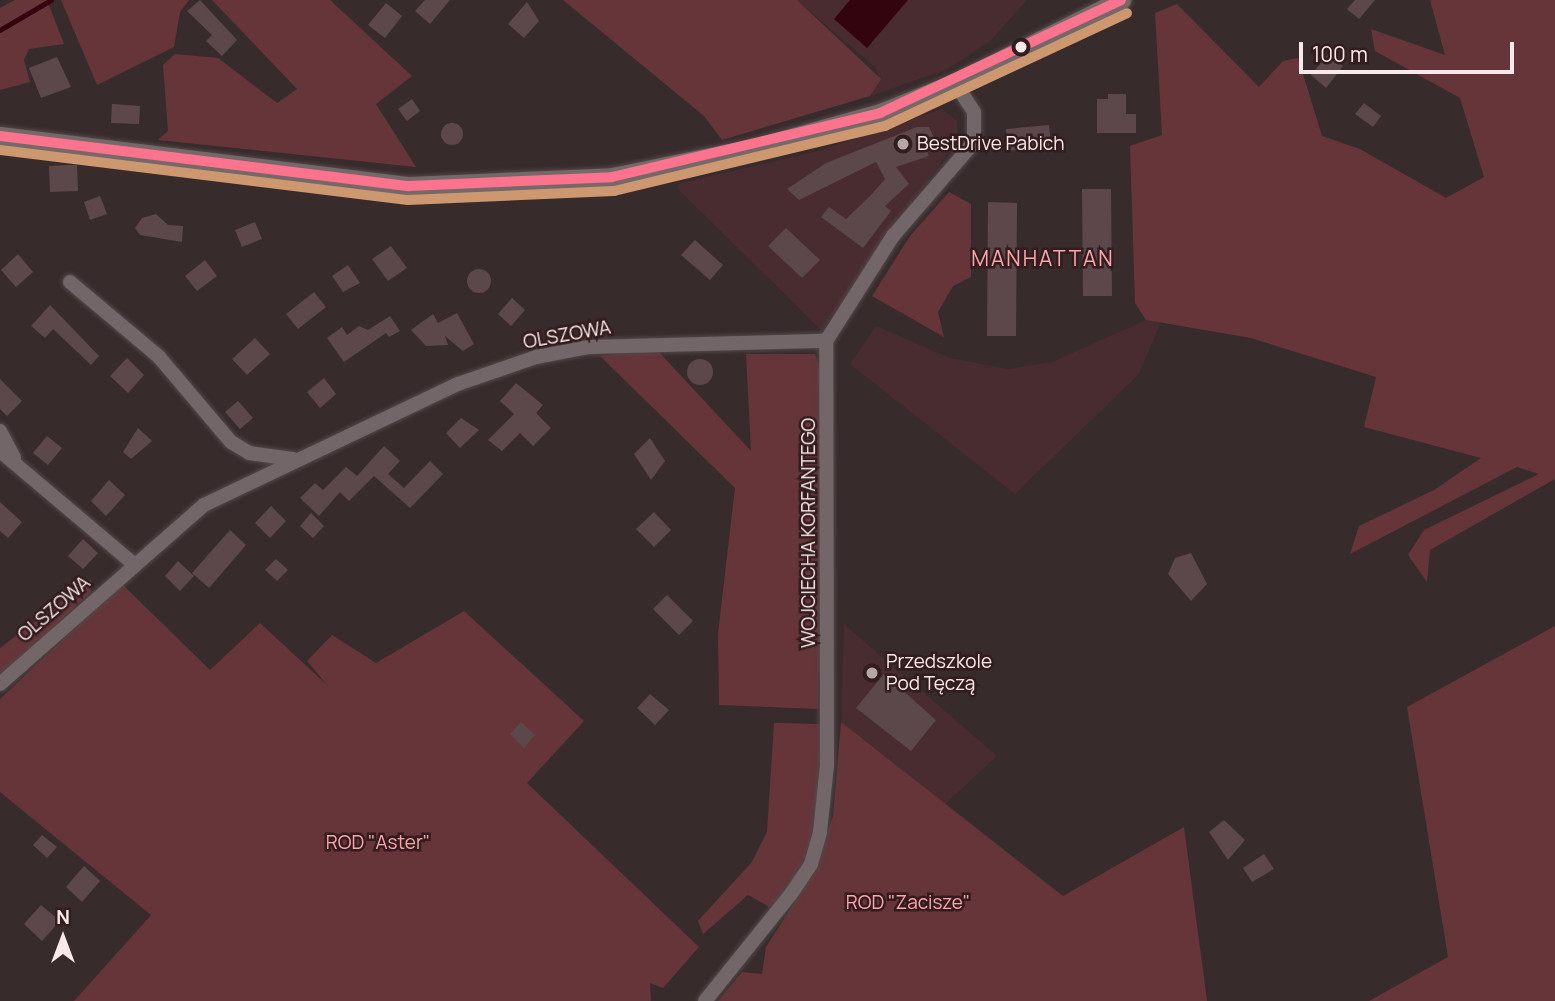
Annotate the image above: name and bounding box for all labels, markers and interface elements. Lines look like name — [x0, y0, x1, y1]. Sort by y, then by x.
scale bar — [1303, 28, 1518, 72]
unlabelled marker — [1014, 40, 1028, 54]
text: 100 m — [1312, 40, 1368, 68]
place label: BestDrive Pabich — [917, 133, 1065, 155]
marker: BestDrive Pabich — [895, 136, 911, 152]
district label: MANHATTAN — [972, 245, 1114, 271]
street label: OLSZOWA — [521, 316, 613, 354]
street label: WOJCIECHA KORFANTEGO — [798, 418, 820, 648]
street label: OLSZOWA — [13, 571, 95, 647]
place label: Przedszkole Pod Tęczą — [886, 651, 992, 695]
marker: Przedszkole Pod Tęczą — [864, 665, 880, 681]
park label: ROD "Aster" — [326, 832, 430, 854]
park label: ROD "Zacisze" — [846, 892, 970, 914]
north arrow — [28, 903, 98, 973]
text: N — [56, 904, 70, 930]

